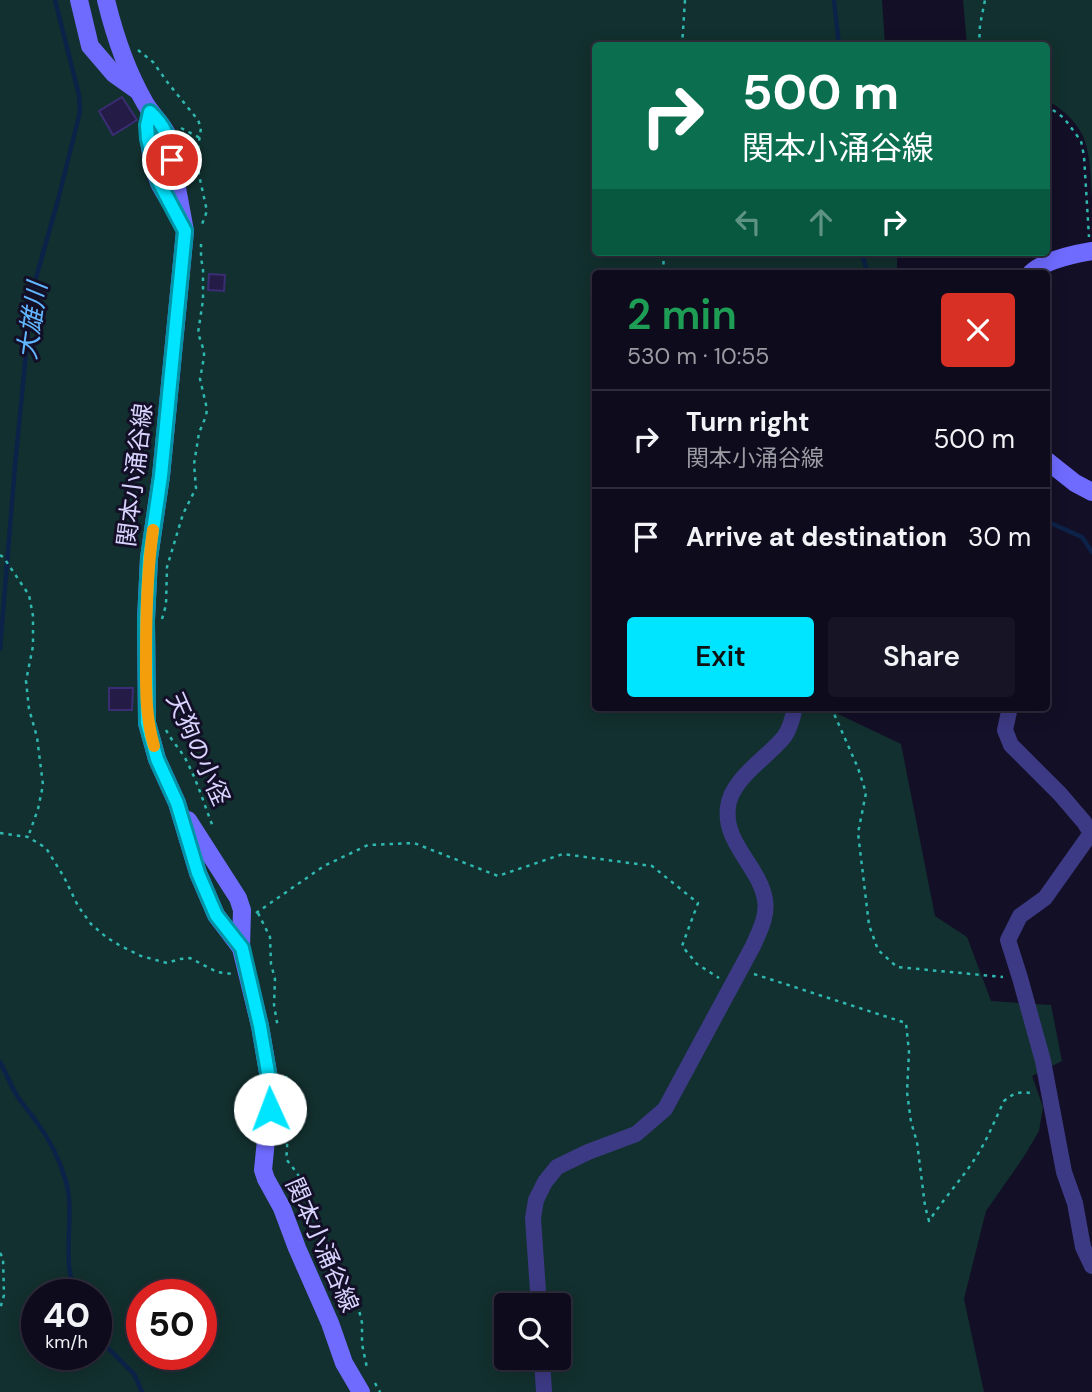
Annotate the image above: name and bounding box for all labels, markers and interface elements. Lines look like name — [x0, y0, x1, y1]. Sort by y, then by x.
text: 500 m — [742, 60, 899, 124]
icon: right — [627, 70, 718, 161]
text: 関本小涌谷線 — [742, 127, 934, 169]
pin — [142, 130, 202, 190]
icon: arrive — [153, 141, 191, 179]
icon: left — [729, 203, 767, 241]
icon: ahead — [802, 203, 840, 241]
icon: right — [875, 203, 913, 241]
water label: 大雄川 — [10, 277, 55, 362]
text: 2 min — [627, 287, 737, 342]
button: close — [941, 293, 1015, 367]
text: 530 m · 10:55 — [627, 341, 769, 371]
street label: 関本小涌谷線 — [110, 402, 159, 548]
text: Turn right — [686, 405, 810, 439]
icon: right — [627, 420, 665, 458]
text: 500 m — [933, 422, 1015, 456]
text: 関本小涌谷線 — [686, 443, 824, 473]
icon: arrive — [627, 518, 665, 556]
text: Arrive at destination — [686, 520, 947, 554]
text: 30 m — [968, 520, 1031, 554]
button: Exit — [627, 617, 814, 697]
button: Share — [828, 617, 1015, 697]
street label: 天狗の小径 — [160, 688, 237, 810]
position arrow — [233, 1072, 307, 1146]
street label: 関本小涌谷線 — [279, 1173, 366, 1317]
speed limit sign: 50 — [126, 1279, 217, 1370]
text: 40 — [43, 1292, 90, 1338]
map controls — [494, 1293, 571, 1370]
button: search — [494, 1293, 571, 1370]
text: km/h — [45, 1330, 88, 1354]

